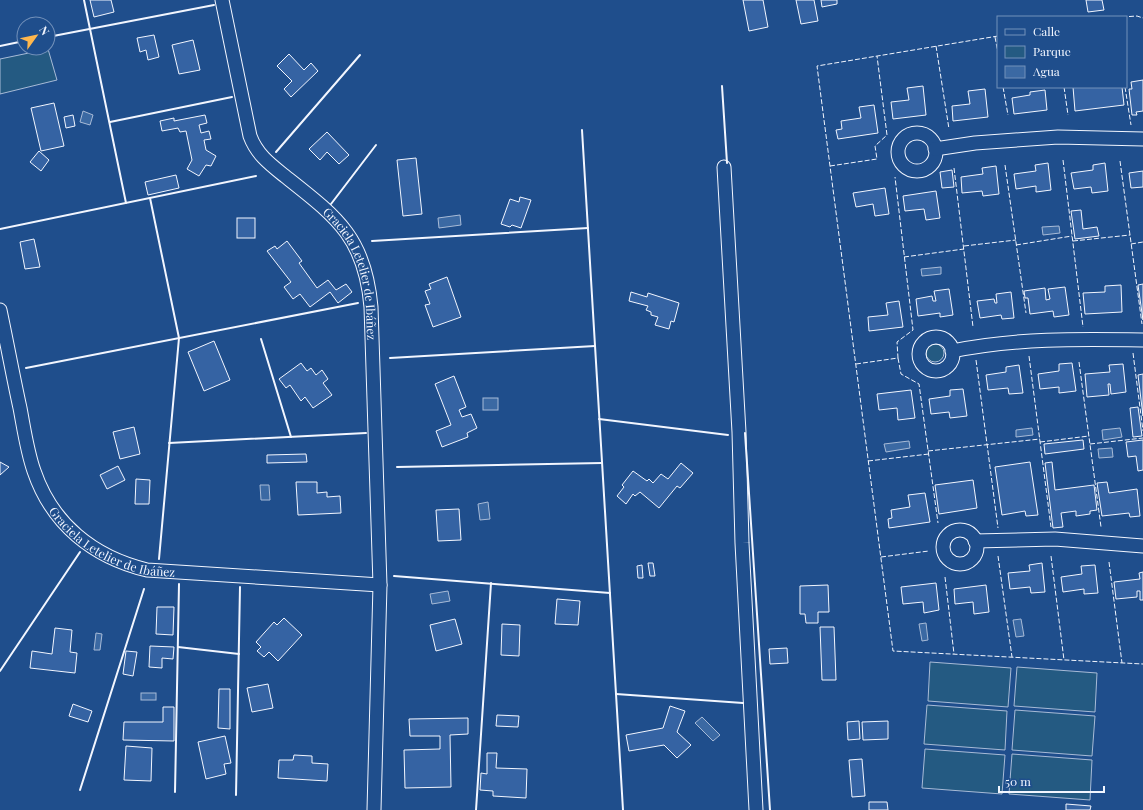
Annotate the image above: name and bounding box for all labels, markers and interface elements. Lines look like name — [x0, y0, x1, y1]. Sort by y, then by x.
north arrow — [16, 16, 56, 56]
legend — [997, 16, 1127, 88]
text: N — [36, 23, 53, 38]
text: Calle — [1033, 23, 1060, 39]
text: Parque — [1033, 43, 1071, 59]
text: Agua — [1032, 63, 1060, 79]
street label: Graciela Letelier de Ibáñez — [320, 204, 380, 341]
street label: Graciela Letelier de Ibáñez — [46, 503, 176, 580]
scale bar — [999, 768, 1104, 794]
text: 50 m — [1005, 773, 1031, 789]

